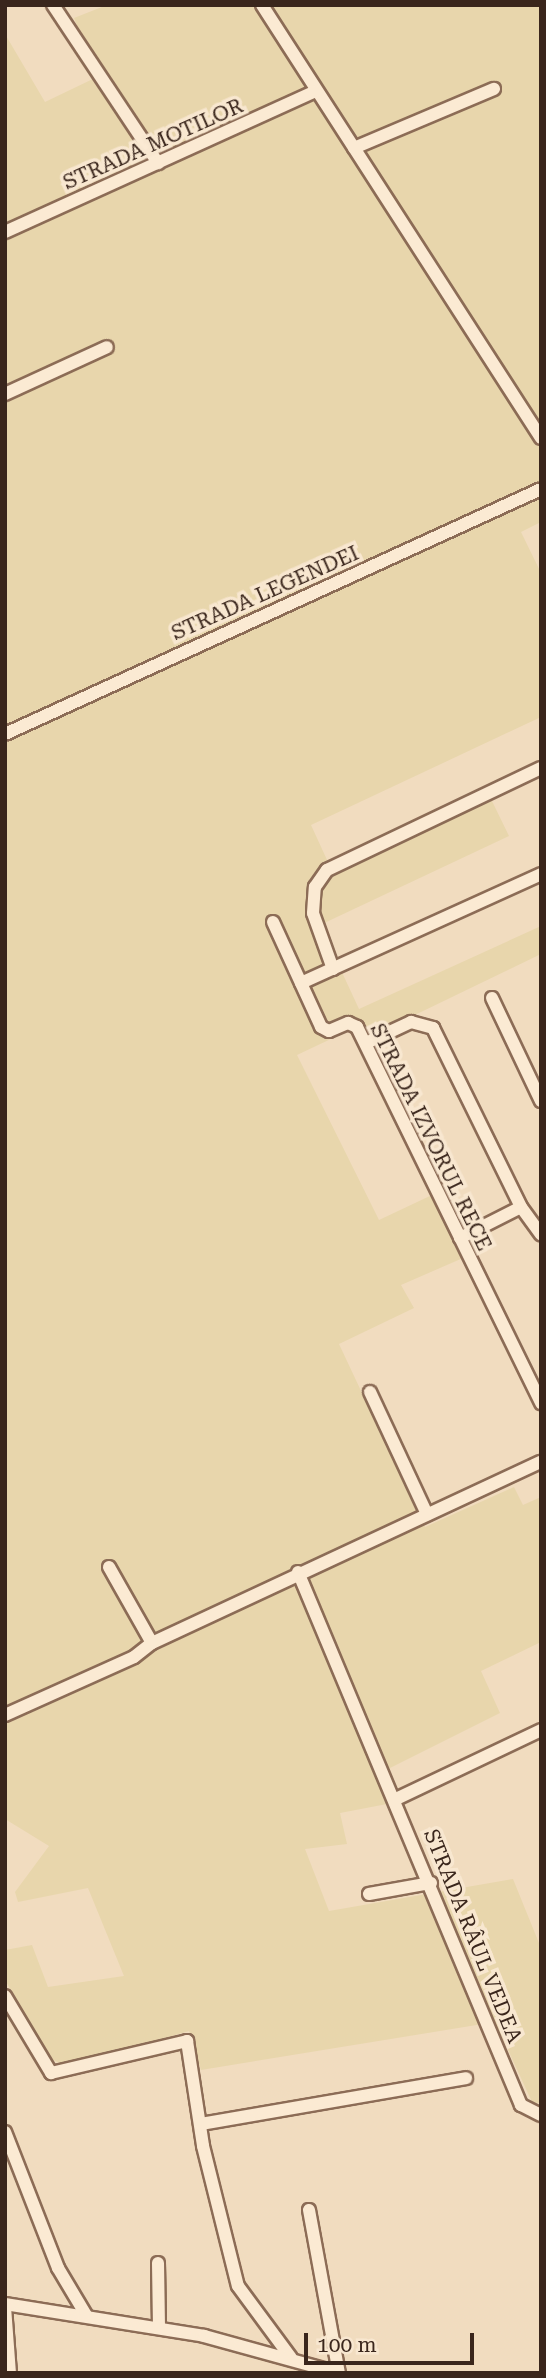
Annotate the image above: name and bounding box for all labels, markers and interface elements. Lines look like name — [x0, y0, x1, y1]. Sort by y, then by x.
street label: STRADA MOTILOR — [59, 93, 247, 195]
street label: STRADA LEGENDEI — [167, 540, 363, 646]
street label: STRADA IZVORUL RECE — [365, 1019, 497, 1255]
street label: STRADA RÂUL VEDEA — [419, 1825, 527, 2047]
scale bar — [308, 2318, 478, 2362]
text: 100 m — [317, 2333, 377, 2357]

